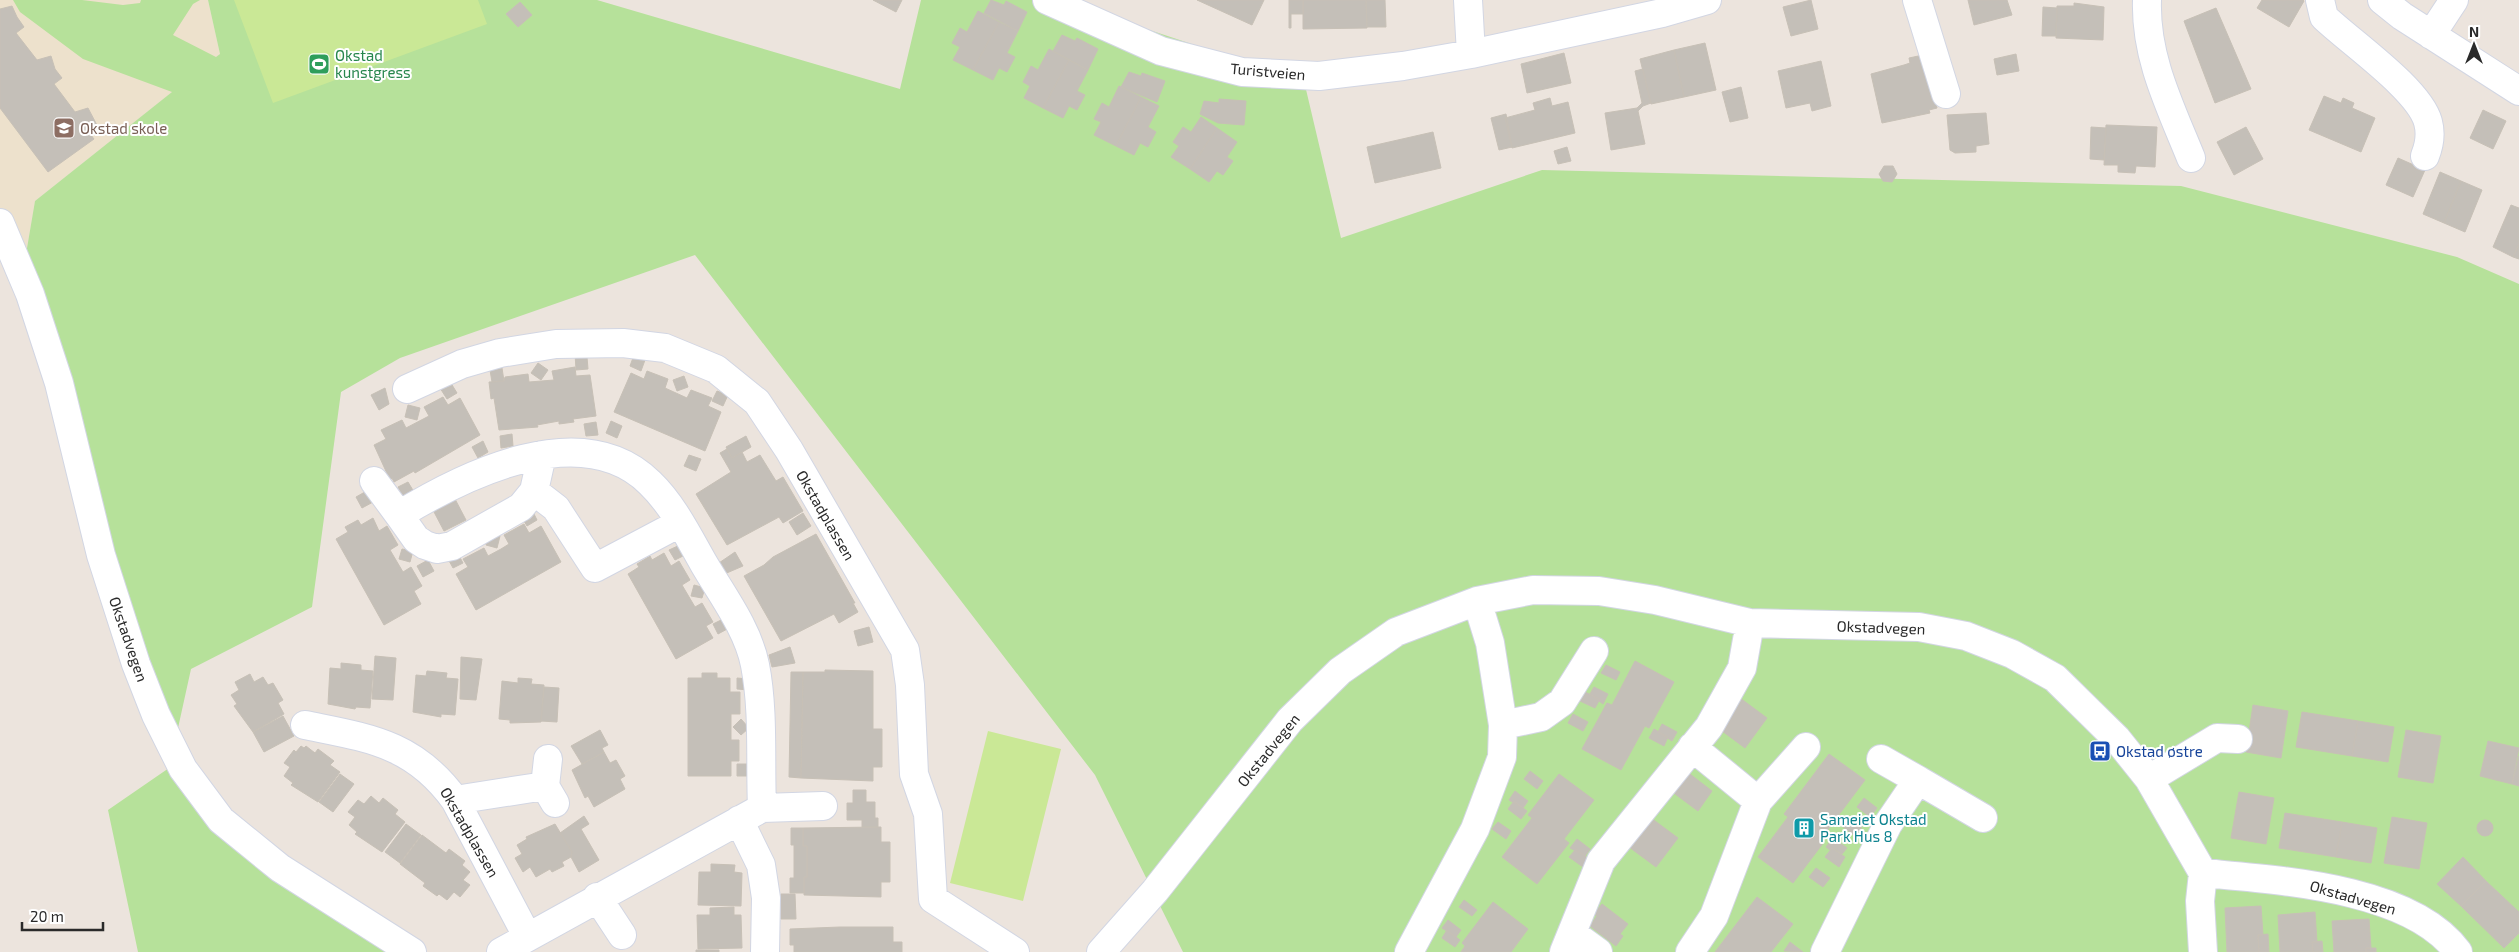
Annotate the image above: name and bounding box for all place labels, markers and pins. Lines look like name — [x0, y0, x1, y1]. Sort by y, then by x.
place label: Okstad kunstgress — [335, 46, 411, 81]
sports icon: Okstad kunstgress — [307, 52, 331, 76]
school or university icon: Okstad skole — [52, 116, 76, 140]
place label: Okstad skole — [80, 119, 167, 137]
bus stop icon: Okstad østre — [2088, 739, 2112, 763]
place label: Okstad østre — [2116, 742, 2203, 760]
place label: Sameiet Okstad Park Hus 8 — [1820, 810, 1927, 845]
building icon: Sameiet Okstad Park Hus 8 — [1792, 816, 1816, 840]

